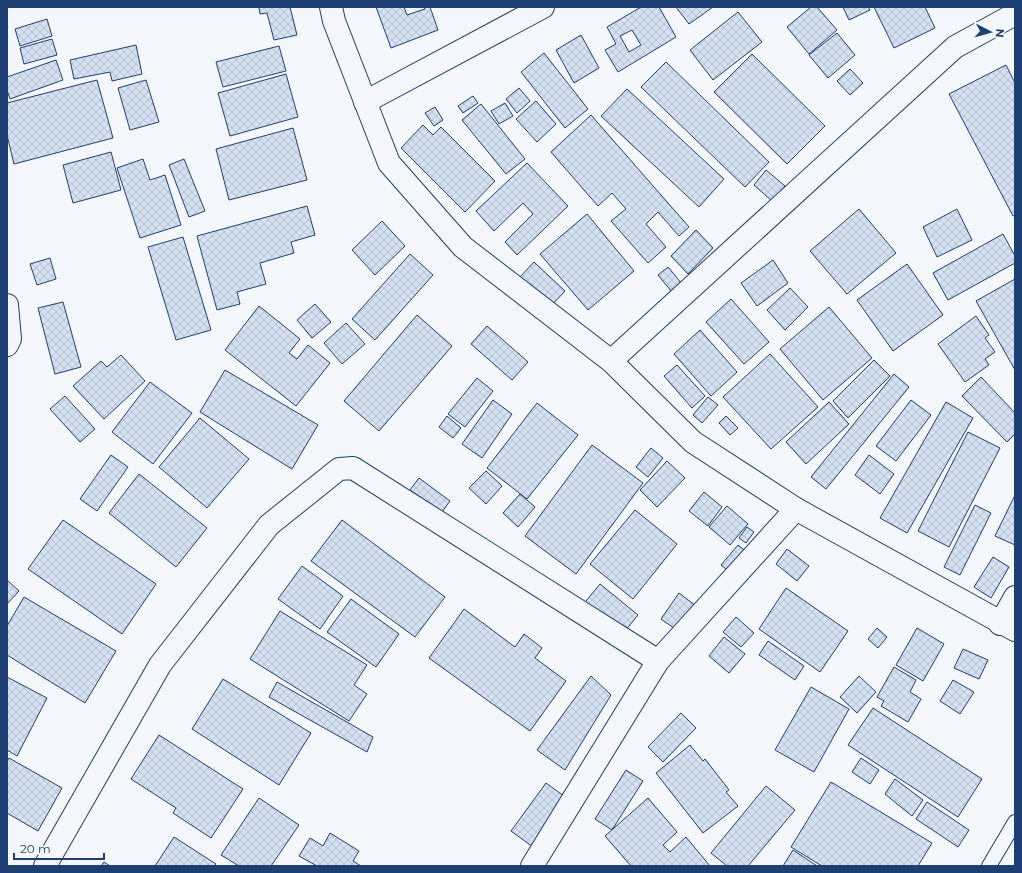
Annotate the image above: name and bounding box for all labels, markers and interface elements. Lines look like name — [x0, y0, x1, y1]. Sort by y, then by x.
north arrow — [970, 12, 1010, 52]
text: N — [993, 28, 1007, 38]
scale bar — [14, 835, 104, 861]
text: 20 m — [20, 841, 51, 856]

